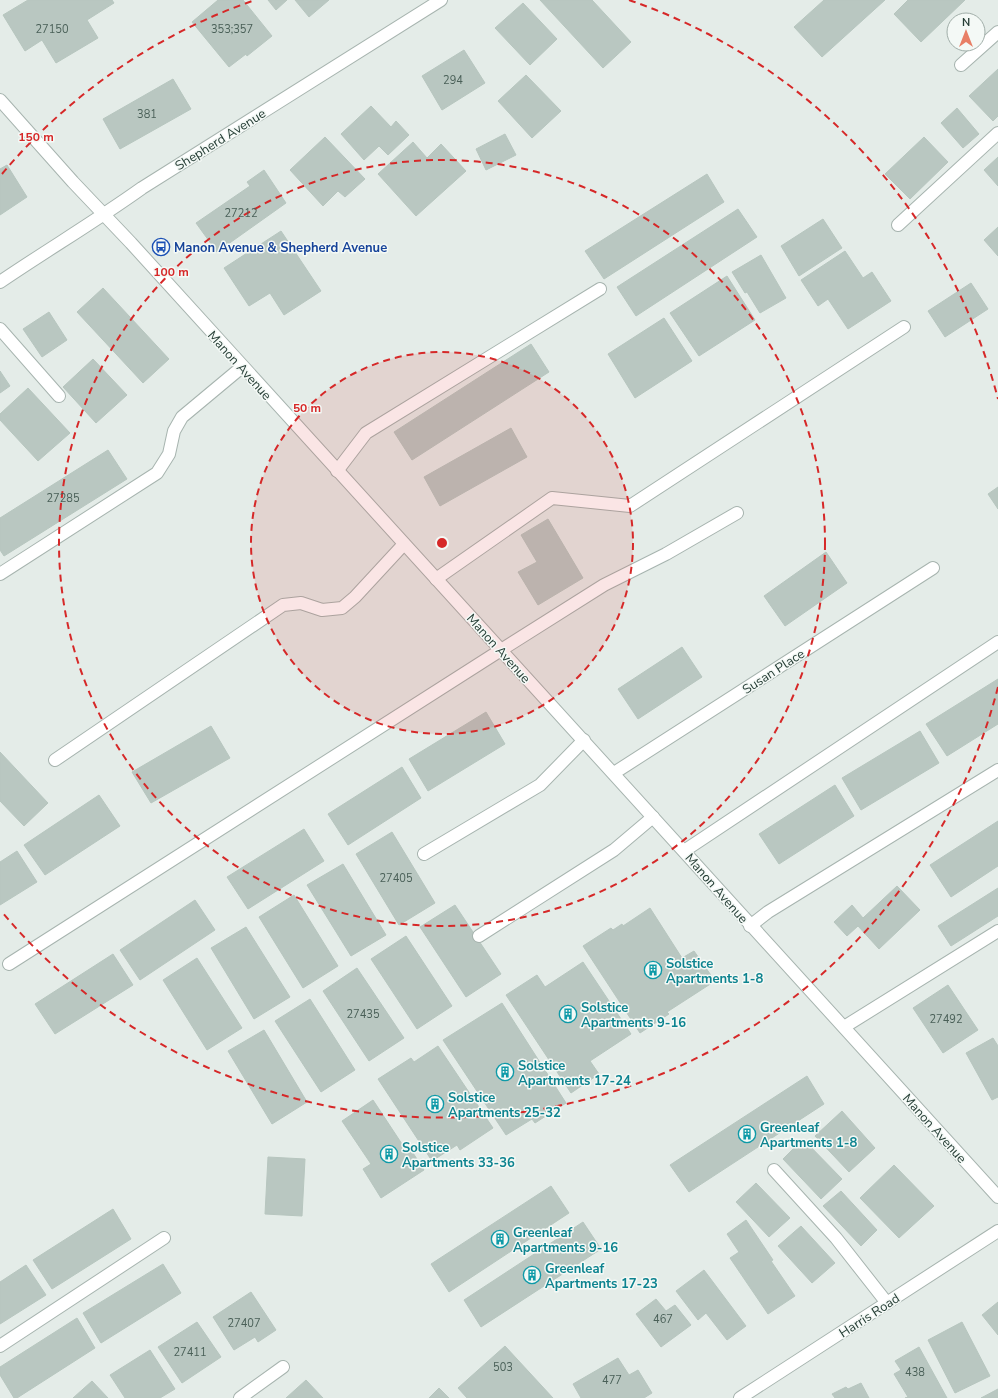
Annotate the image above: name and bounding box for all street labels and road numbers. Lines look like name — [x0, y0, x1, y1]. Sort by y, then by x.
street label: Shepherd Avenue — [172, 105, 269, 175]
street label: Manon Avenue — [203, 327, 275, 404]
street label: Manon Avenue — [462, 610, 534, 687]
street label: Susan Place — [739, 645, 808, 699]
street label: Manon Avenue — [681, 850, 752, 928]
street label: Manon Avenue — [898, 1090, 970, 1167]
street label: Harris Road — [836, 1290, 903, 1342]

